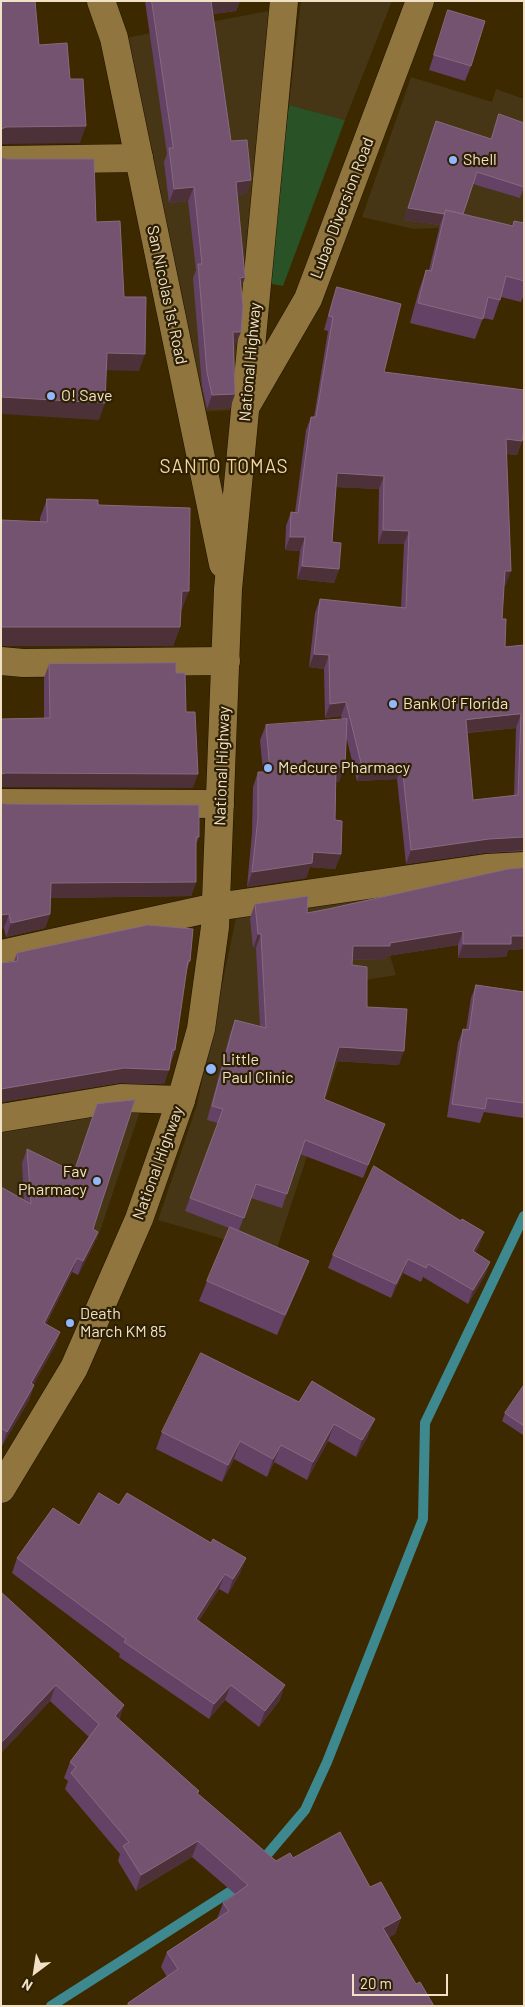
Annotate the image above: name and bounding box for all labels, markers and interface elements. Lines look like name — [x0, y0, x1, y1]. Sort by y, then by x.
street label: Lubao Diversion Road — [306, 135, 378, 281]
place label: Shell — [463, 150, 497, 170]
marker: Shell — [447, 154, 459, 166]
street label: San Nicolas 1st Road — [143, 224, 191, 366]
street label: National Highway — [235, 302, 265, 422]
place label: O! Save — [61, 386, 113, 406]
marker: O! Save — [45, 390, 57, 402]
district label: SANTO TOMAS — [158, 456, 290, 478]
place label: Bank Of Florida — [403, 694, 508, 714]
marker: Bank Of Florida — [387, 698, 399, 710]
street label: National Highway — [210, 706, 234, 826]
place label: Medcure Pharmacy — [278, 758, 410, 778]
marker: Medcure Pharmacy — [262, 762, 274, 774]
place label: Little Paul Clinic — [222, 1050, 294, 1088]
marker: Little Paul Clinic — [204, 1062, 218, 1076]
street label: National Highway — [129, 1104, 187, 1222]
place label: Fav Pharmacy — [18, 1162, 87, 1200]
marker: Fav Pharmacy — [91, 1175, 103, 1187]
place label: Death March KM 85 — [80, 1304, 166, 1342]
marker: Death March KM 85 — [64, 1317, 76, 1329]
north arrow — [10, 1947, 60, 1997]
scale bar — [355, 1964, 451, 1996]
text: 20 m — [360, 1974, 392, 1992]
text: N — [19, 1976, 35, 1995]

